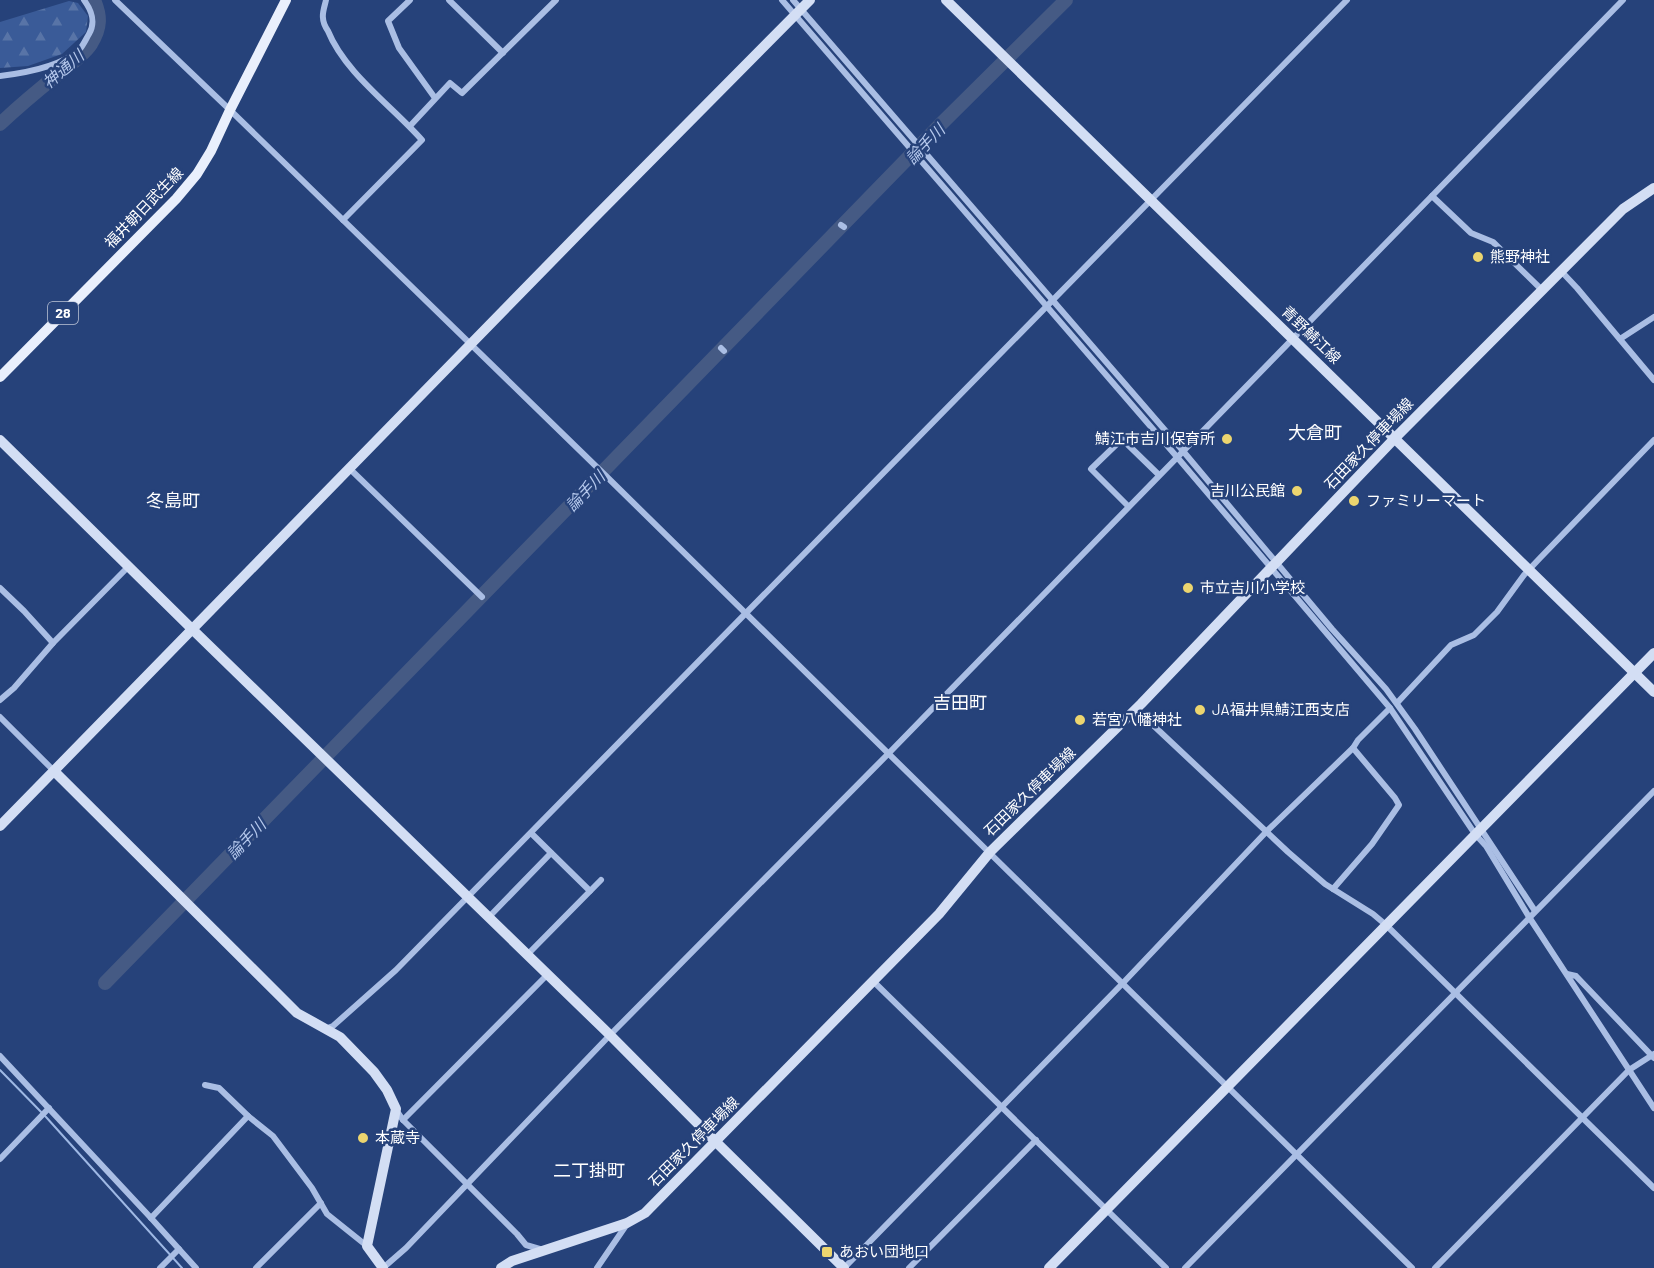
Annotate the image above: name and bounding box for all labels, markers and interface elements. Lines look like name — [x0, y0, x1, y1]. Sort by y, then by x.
water label: 神通川 — [38, 44, 89, 92]
water label: 論手川 — [901, 118, 950, 168]
street label: 福井朝日武生線 — [100, 163, 186, 251]
place label: 熊野神社 — [1490, 247, 1550, 265]
marker: 熊野神社 — [1471, 250, 1485, 264]
road number: 28 — [48, 302, 78, 324]
street label: 青野鯖江線 — [1278, 302, 1345, 367]
street label: 石田家久停車場線 — [1320, 394, 1416, 493]
district label: 大倉町 — [1288, 421, 1342, 443]
place label: 鯖江市吉川保育所 — [1095, 429, 1215, 447]
marker: 鯖江市吉川保育所 — [1220, 432, 1234, 446]
water label: 論手川 — [561, 465, 610, 515]
place label: 吉川公民館 — [1210, 481, 1285, 499]
marker: 吉川公民館 — [1290, 484, 1304, 498]
district label: 冬島町 — [146, 489, 200, 511]
place label: ファミリーマート — [1366, 491, 1486, 509]
marker: ファミリーマート — [1347, 494, 1361, 508]
place label: 市立吉川小学校 — [1200, 578, 1305, 596]
marker: 市立吉川小学校 — [1181, 581, 1195, 595]
district label: 吉田町 — [933, 691, 987, 713]
place label: JA福井県鯖江西支店 — [1212, 700, 1350, 718]
marker: JA福井県鯖江西支店 — [1193, 703, 1207, 717]
place label: 若宮八幡神社 — [1092, 710, 1182, 728]
marker: 若宮八幡神社 — [1073, 713, 1087, 727]
street label: 石田家久停車場線 — [980, 743, 1079, 839]
water label: 論手川 — [222, 813, 271, 863]
street label: 石田家久停車場線 — [644, 1092, 742, 1190]
place label: 本蔵寺 — [375, 1128, 420, 1146]
marker: 本蔵寺 — [356, 1131, 370, 1145]
district label: 二丁掛町 — [553, 1159, 625, 1181]
place label: あおい団地口 — [839, 1242, 929, 1260]
marker: あおい団地口 — [820, 1245, 834, 1259]

